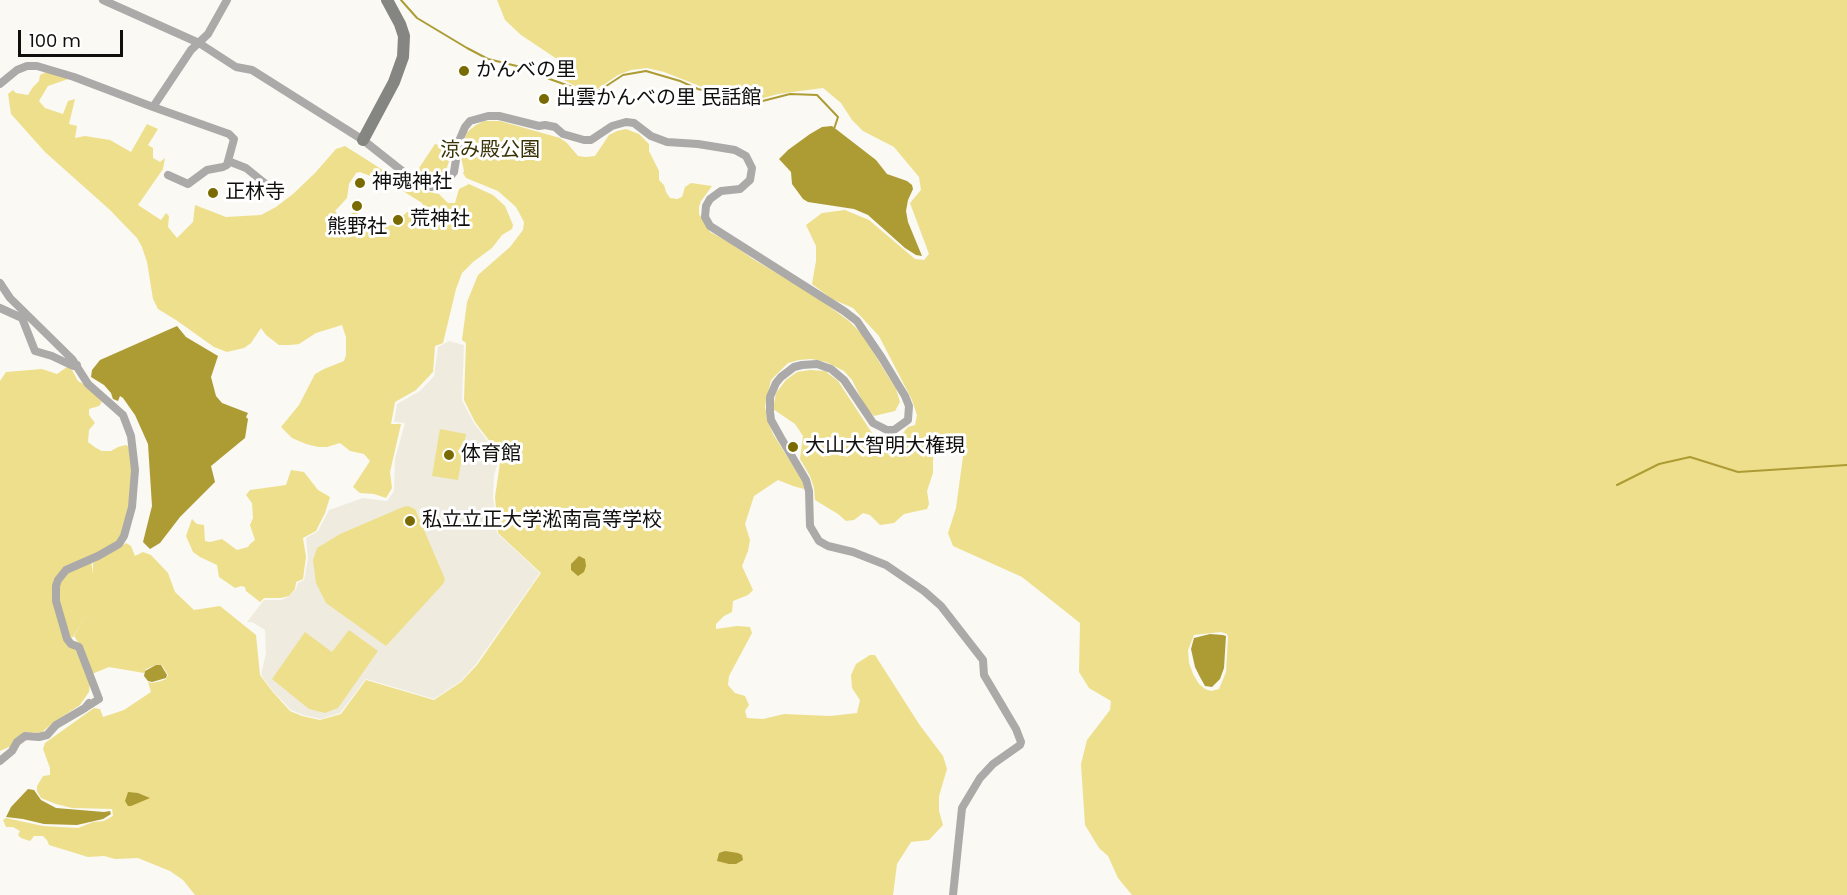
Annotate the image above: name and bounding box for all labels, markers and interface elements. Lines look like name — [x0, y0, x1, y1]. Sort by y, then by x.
scale bar — [21, 18, 126, 56]
text: 100 m — [29, 28, 81, 53]
place label: かんべの里 — [476, 59, 576, 83]
marker: かんべの里 — [457, 64, 471, 78]
place label: 出雲かんべの里 民話館 — [556, 87, 761, 111]
marker: 出雲かんべの里 民話館 — [537, 92, 551, 106]
park label: 涼み殿公園 — [440, 139, 540, 163]
place label: 神魂神社 — [372, 171, 452, 195]
marker: 神魂神社 — [353, 176, 367, 190]
place label: 正林寺 — [225, 181, 285, 205]
marker: 正林寺 — [206, 186, 220, 200]
marker: 熊野社 — [350, 199, 364, 213]
place label: 荒神社 — [410, 208, 470, 232]
marker: 荒神社 — [391, 213, 405, 227]
place label: 熊野社 — [327, 216, 387, 240]
place label: 大山大智明大権現 — [805, 435, 965, 459]
marker: 大山大智明大権現 — [786, 440, 800, 454]
place label: 体育館 — [461, 443, 521, 467]
marker: 体育館 — [442, 448, 456, 462]
place label: 私立立正大学淞南高等学校 — [422, 509, 662, 533]
marker: 私立立正大学淞南高等学校 — [403, 514, 417, 528]

